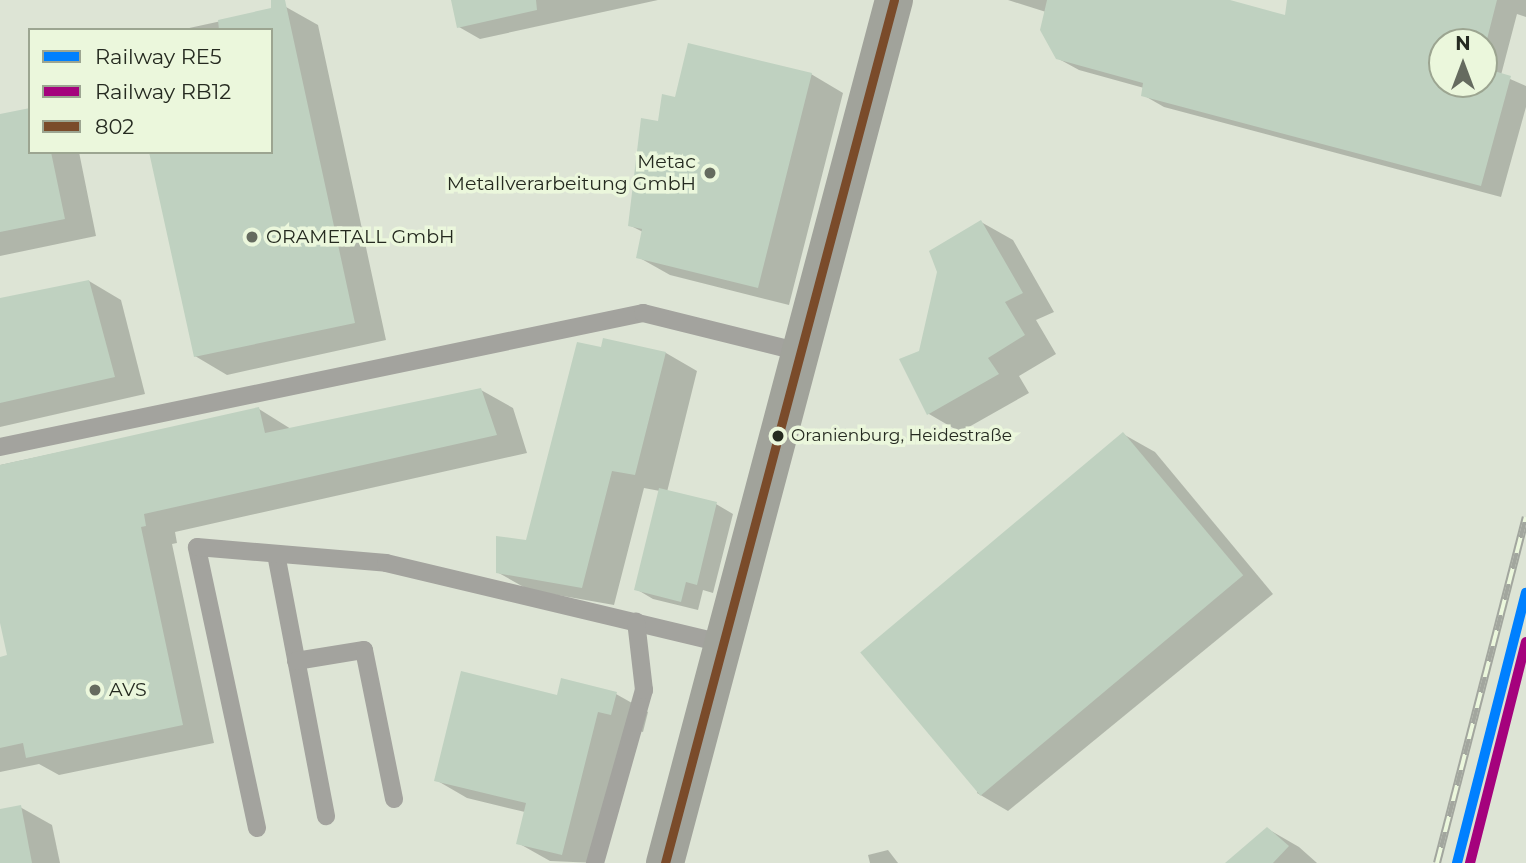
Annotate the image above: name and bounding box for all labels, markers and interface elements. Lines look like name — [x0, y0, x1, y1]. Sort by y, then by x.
legend — [28, 28, 273, 154]
north arrow — [1428, 28, 1498, 98]
text: N — [1455, 32, 1471, 55]
text: Railway RE5 — [95, 44, 222, 69]
text: Railway RB12 — [95, 79, 231, 104]
text: 802 — [95, 114, 134, 139]
place label: Metac Metallverarbeitung GmbH — [447, 151, 696, 195]
marker: Metac Metallverarbeitung GmbH — [702, 165, 718, 181]
place label: ORAMETALL GmbH — [266, 226, 455, 248]
marker: ORAMETALL GmbH — [244, 229, 260, 245]
place label: Oranienburg, Heidestraße — [791, 426, 1012, 446]
marker: Oranienburg, Heidestraße — [771, 429, 785, 443]
place label: AVS — [109, 679, 147, 701]
marker: AVS — [87, 682, 103, 698]

